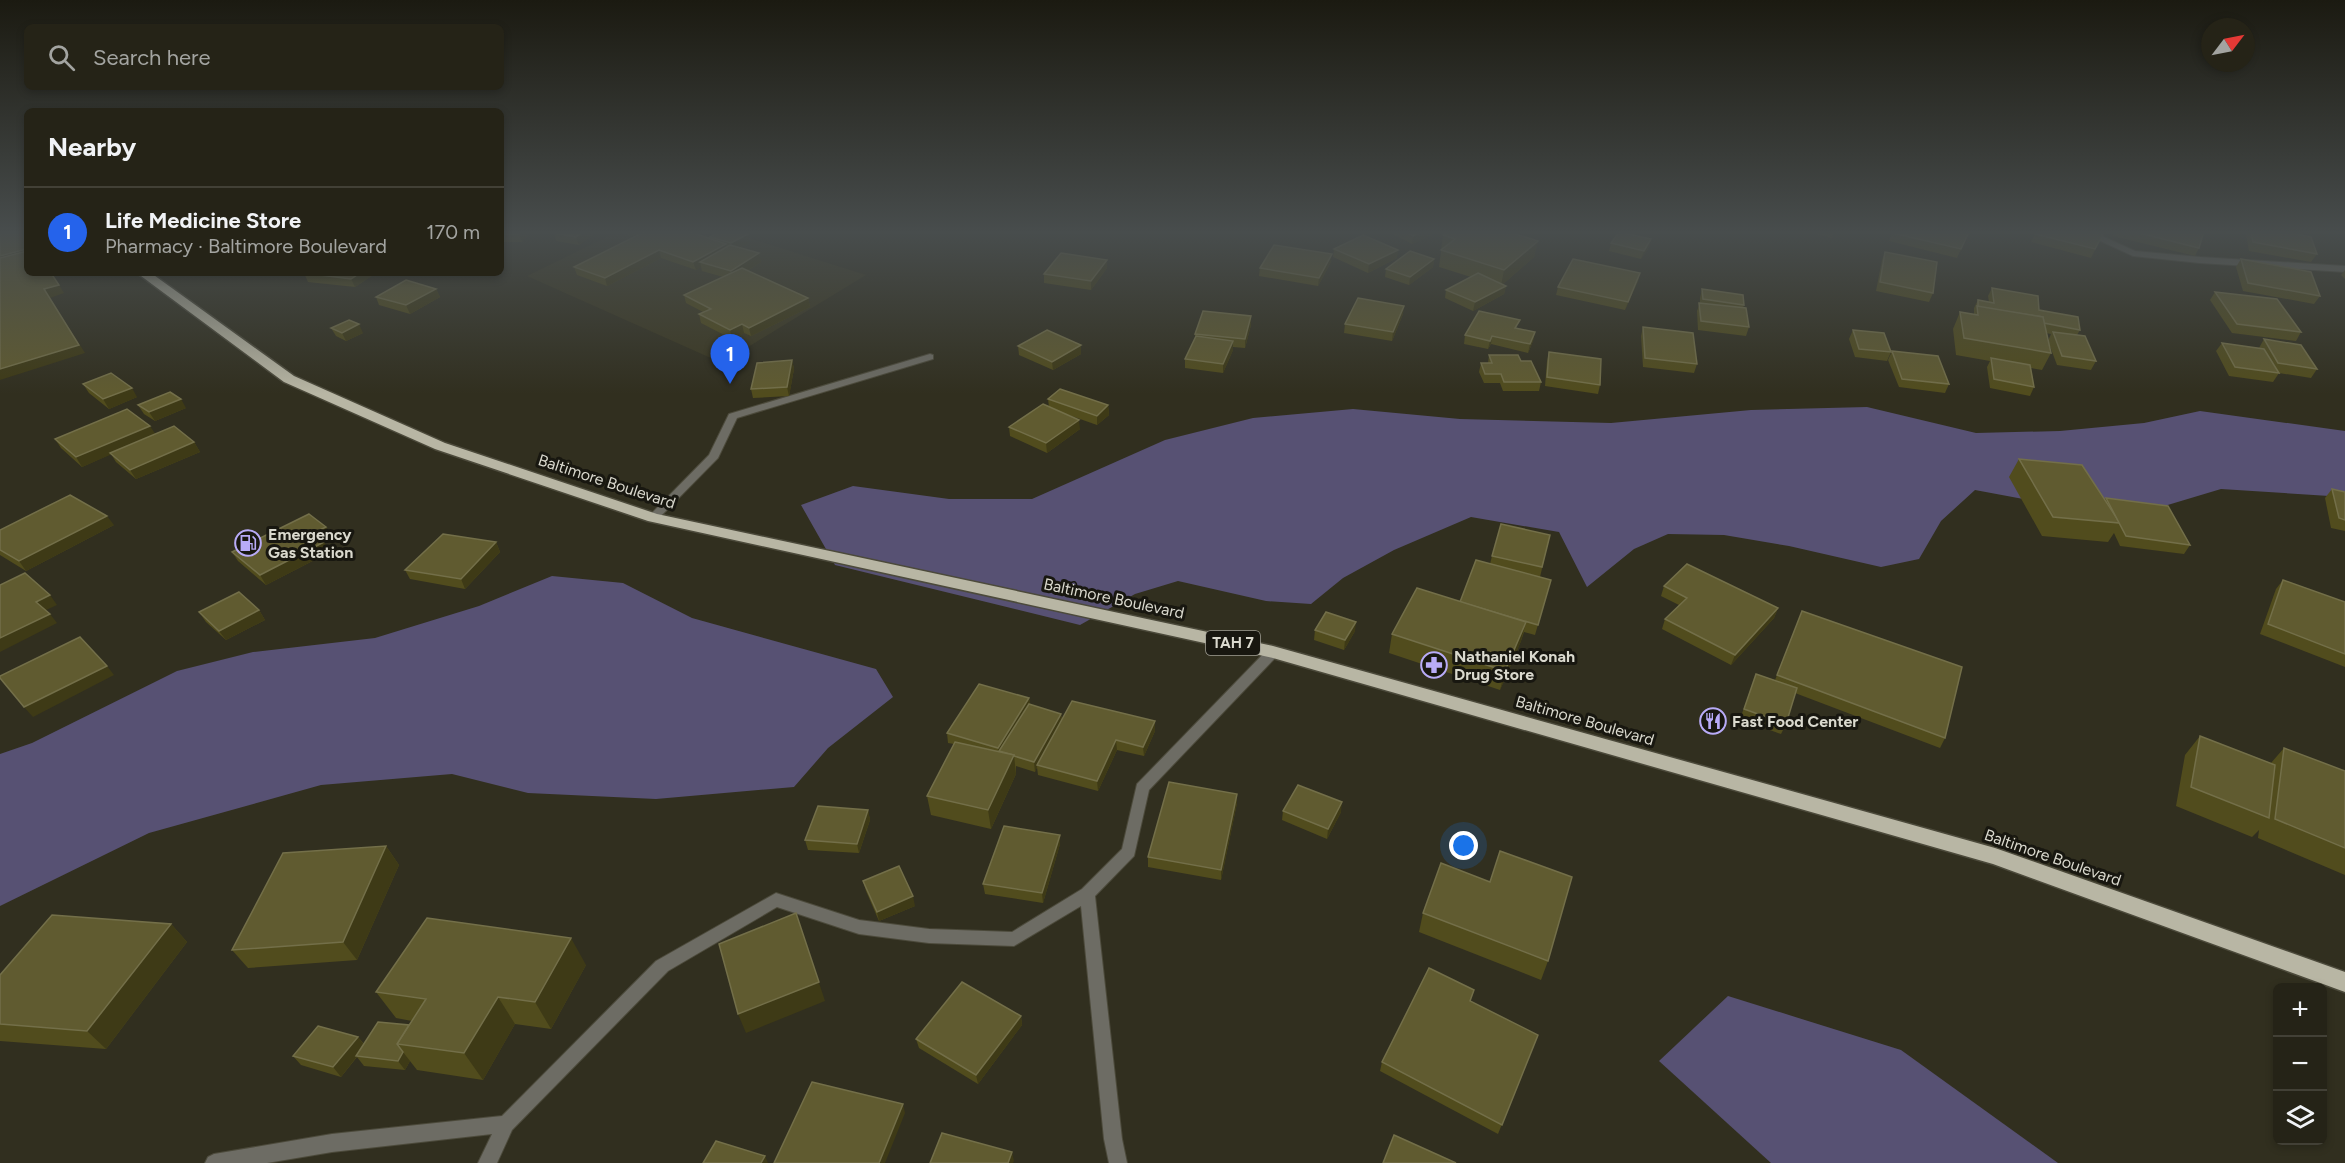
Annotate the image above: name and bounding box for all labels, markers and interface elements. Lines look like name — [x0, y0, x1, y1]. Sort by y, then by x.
north arrow — [2201, 18, 2255, 72]
search box — [24, 24, 504, 90]
icon: search — [45, 41, 78, 74]
text: Search here — [93, 44, 211, 71]
text: Nearby — [48, 131, 136, 163]
text: Life Medicine Store — [105, 207, 301, 234]
text: 1 — [63, 220, 72, 244]
text: 170 m — [426, 220, 480, 244]
text: Pharmacy · Baltimore Boulevard — [105, 234, 387, 258]
pin: 1 — [710, 334, 750, 384]
street label: Baltimore Boulevard — [536, 450, 678, 513]
place label: Emergency Gas Station — [268, 525, 353, 562]
fuel station icon: Emergency Gas Station — [233, 528, 263, 558]
street label: Baltimore Boulevard — [1042, 574, 1186, 623]
road number: TAH 7 — [1206, 631, 1260, 655]
place label: Nathaniel Konah Drug Store — [1454, 647, 1575, 684]
pharmacy icon: Nathaniel Konah Drug Store — [1419, 650, 1449, 680]
street label: Baltimore Boulevard — [1513, 692, 1656, 749]
restaurant icon: Fast Food Center — [1698, 706, 1728, 736]
place label: Fast Food Center — [1732, 712, 1858, 731]
street label: Baltimore Boulevard — [1982, 825, 2124, 890]
your location — [1449, 831, 1478, 860]
map controls — [2273, 983, 2327, 1145]
button: + — [2273, 983, 2327, 1037]
button: − — [2273, 1037, 2327, 1091]
button: layers — [2273, 1091, 2327, 1145]

